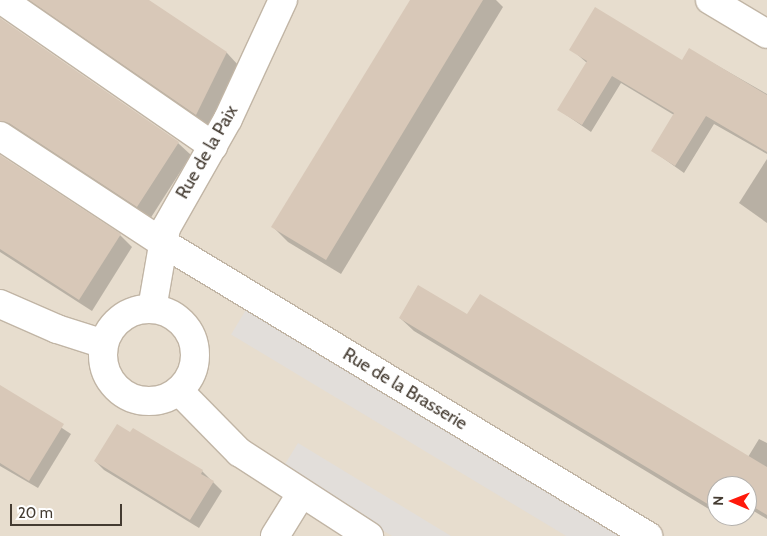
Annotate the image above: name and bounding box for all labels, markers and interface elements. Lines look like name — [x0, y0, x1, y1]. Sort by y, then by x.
street label: Rue de la Paix — [172, 101, 242, 203]
street label: Rue de la Brasserie — [339, 343, 471, 435]
north arrow — [707, 476, 757, 526]
scale bar — [12, 494, 125, 526]
text: N — [709, 496, 727, 506]
text: 20 m — [18, 504, 53, 522]

